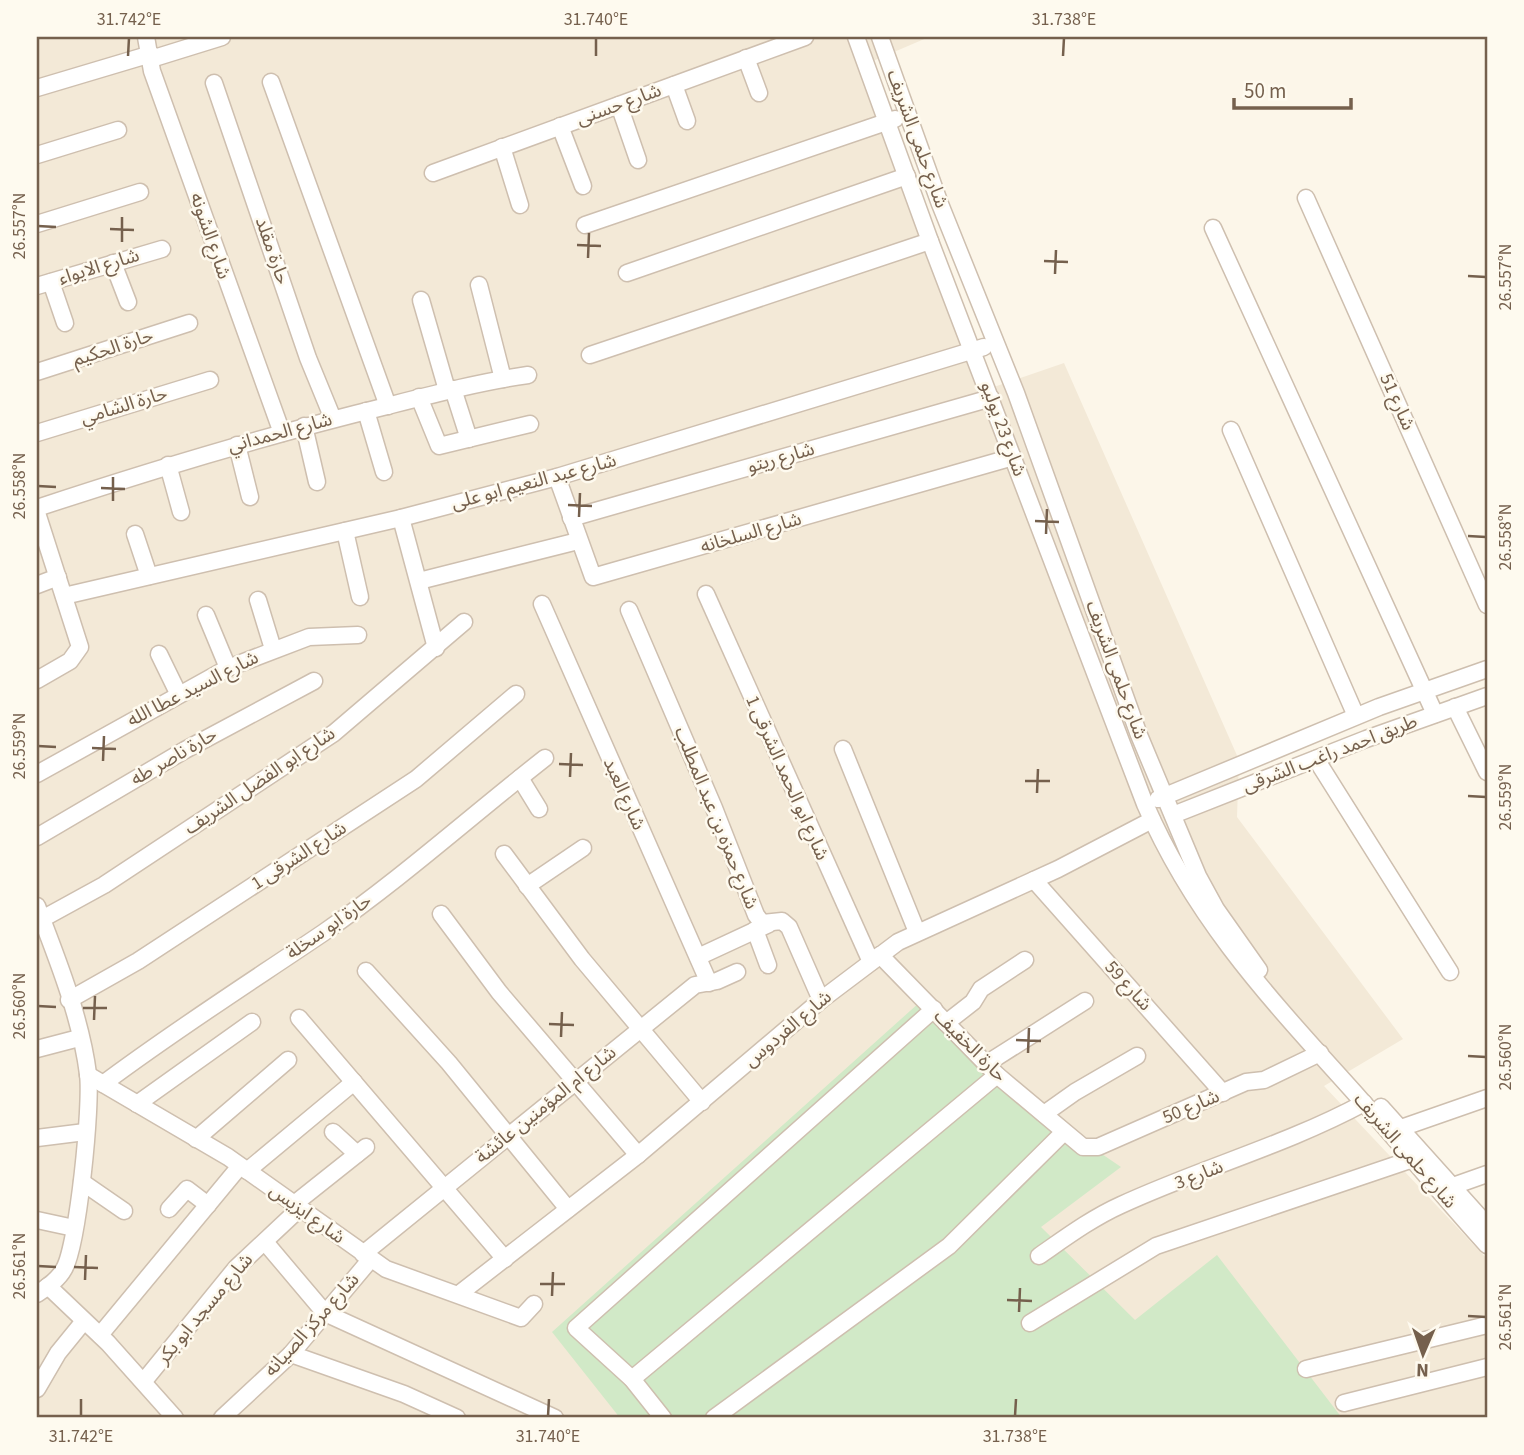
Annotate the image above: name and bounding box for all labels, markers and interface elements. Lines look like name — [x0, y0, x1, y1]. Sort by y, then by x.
text: 31.742°E — [97, 7, 161, 32]
text: 31.740°E — [564, 7, 628, 32]
text: 31.738°E — [1032, 7, 1096, 32]
street label: شارع حلمى الشريف — [879, 66, 955, 212]
scale bar — [1234, 66, 1351, 110]
text: 50 m — [1244, 76, 1286, 106]
street label: شارع حسنى — [573, 77, 665, 133]
street label: شارع الشونه — [183, 189, 237, 283]
text: 26.557°N — [7, 193, 32, 259]
street label: حارة مقلد — [248, 214, 296, 288]
street label: شارع الايواء — [55, 242, 143, 292]
text: 26.557°N — [1493, 244, 1518, 310]
street label: حارة الحكيم — [69, 322, 157, 374]
street label: شارع 51 — [1373, 369, 1421, 435]
street label: شارع 23 يوليو — [973, 378, 1033, 480]
street label: حارة الشامي — [77, 380, 171, 432]
street label: شارع الحمداني — [225, 406, 335, 460]
street label: شارع ريتو — [744, 436, 818, 480]
street label: شارع عبد النعيم ابو على — [448, 447, 620, 517]
text: 26.558°N — [7, 453, 32, 519]
text: 26.558°N — [1493, 504, 1518, 570]
street label: شارع السلخانه — [697, 506, 805, 560]
street label: شارع حلمى الشريف — [1078, 597, 1154, 743]
street label: شارع السيد عطا الله — [123, 644, 263, 734]
street label: شارع ابو الحمد الشرقى 1 — [738, 691, 836, 865]
street label: طريق احمد راغب الشرقى — [1239, 708, 1422, 800]
text: 26.559°N — [7, 713, 32, 779]
street label: شارع ابو الفضل الشريف — [179, 720, 341, 842]
street label: حارة ناصر طه — [126, 721, 222, 793]
street label: شارع حمزه بن عبد المطلب — [667, 723, 765, 913]
street label: شارع العبد — [596, 753, 652, 835]
text: 26.559°N — [1493, 764, 1518, 830]
street label: شارع الشرقى 1 — [246, 815, 352, 897]
street label: حارة ابو سخلة — [281, 888, 377, 966]
street label: شارع 59 — [1098, 955, 1158, 1017]
text: 26.560°N — [7, 973, 32, 1039]
street label: شارع الفردوس — [738, 984, 838, 1074]
street label: حارة الخفيف — [927, 1003, 1013, 1089]
text: 26.560°N — [1493, 1024, 1518, 1090]
street label: شارع ام المؤمنين عائشة — [470, 1040, 622, 1170]
street label: شارع 50 — [1158, 1083, 1224, 1131]
street label: شارع حلمى الشريف — [1347, 1087, 1463, 1215]
street label: شارع 3 — [1171, 1153, 1227, 1197]
street label: شارع ايزيس — [264, 1177, 350, 1251]
text: 26.561°N — [7, 1233, 32, 1299]
street label: شارع مسجد ابو بكر — [150, 1248, 260, 1371]
street label: شارع مركز الصيانه — [258, 1267, 366, 1383]
text: 26.561°N — [1493, 1284, 1518, 1350]
north arrow — [1388, 1318, 1458, 1388]
text: N — [1416, 1356, 1429, 1383]
text: 31.742°E — [49, 1424, 113, 1449]
text: 31.740°E — [516, 1424, 580, 1449]
text: 31.738°E — [983, 1424, 1047, 1449]

